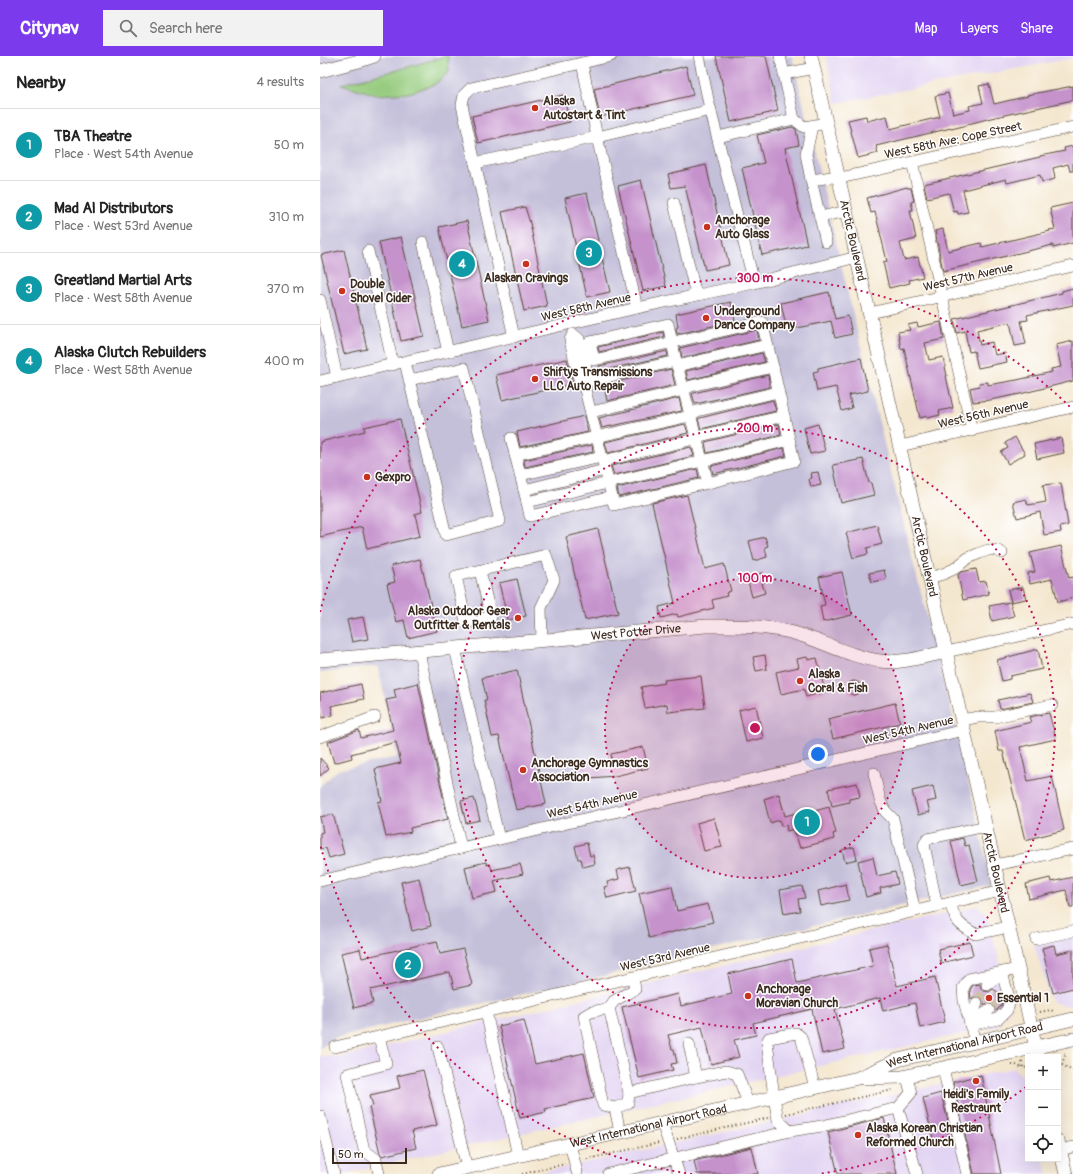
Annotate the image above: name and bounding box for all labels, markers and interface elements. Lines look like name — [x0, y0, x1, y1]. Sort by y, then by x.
search box — [103, 10, 383, 46]
text: Citynav — [20, 16, 79, 40]
icon: search — [117, 17, 139, 39]
text: Search here — [149, 19, 222, 38]
text: Map — [915, 20, 938, 37]
text: Layers — [960, 20, 998, 37]
text: Share — [1020, 20, 1053, 37]
text: Nearby — [16, 72, 65, 93]
text: 4 results — [257, 74, 304, 90]
place label: Alaska Autostart & Tint — [543, 94, 627, 123]
marker: Alaska Autostart & Tint — [530, 103, 540, 113]
street label: West 58th Ave; Cope Street — [883, 119, 1023, 162]
text: TBA Theatre — [54, 127, 132, 146]
text: 1 — [26, 137, 32, 153]
text: 50 m — [274, 137, 304, 153]
text: Place · West 54th Avenue — [54, 146, 193, 162]
street label: Arctic Boulevard — [836, 198, 869, 283]
text: Mad Al Distributors — [54, 199, 173, 218]
text: 2 — [25, 209, 33, 225]
text: 310 m — [268, 209, 304, 225]
place label: Anchorage Auto Glass — [715, 213, 771, 242]
text: Place · West 53rd Avenue — [54, 218, 192, 234]
marker: Anchorage Auto Glass — [702, 222, 712, 232]
pin: 3 — [576, 238, 602, 268]
pin: 4 — [449, 249, 475, 279]
marker: Alaskan Cravings — [521, 259, 531, 269]
street label: West 57th Avenue — [922, 260, 1015, 295]
text: Greatland Martial Arts — [54, 271, 192, 290]
place label: Alaskan Cravings — [484, 271, 569, 286]
text: 300 m — [737, 271, 774, 286]
place label: Double Shovel Cider — [350, 277, 412, 306]
text: 3 — [25, 281, 33, 297]
text: 370 m — [267, 281, 304, 297]
marker: Double Shovel Cider — [337, 286, 347, 296]
text: Place · West 58th Avenue — [54, 290, 192, 306]
street label: West 58th Avenue — [540, 290, 632, 325]
place label: Underground Dance Company — [714, 304, 796, 333]
marker: Underground Dance Company — [701, 313, 711, 323]
text: Alaska Clutch Rebuilders — [54, 343, 206, 362]
text: 4 — [25, 353, 33, 369]
text: 400 m — [264, 353, 304, 369]
text: Place · West 58th Avenue — [54, 362, 192, 378]
place label: Shiftys Transmissions LLC Auto Repair — [543, 365, 653, 394]
marker: Shiftys Transmissions LLC Auto Repair — [530, 374, 540, 384]
street label: West 56th Avenue — [936, 397, 1030, 432]
text: 200 m — [737, 421, 774, 436]
place label: Gexpro — [375, 470, 412, 485]
marker: Gexpro — [362, 472, 372, 482]
street label: Arctic Boulevard — [907, 514, 940, 599]
text: 100 m — [738, 571, 773, 586]
place label: Alaska Outdoor Gear Outfitter & Rentals — [408, 604, 511, 633]
marker: Alaska Outdoor Gear Outfitter & Rentals — [513, 613, 523, 623]
street label: West Potter Drive — [590, 621, 682, 644]
place label: Alaska Coral & Fish — [808, 667, 868, 696]
marker: Alaska Coral & Fish — [795, 676, 805, 686]
street label: West 54th Avenue — [861, 713, 955, 748]
centre of rings — [748, 721, 762, 735]
your location — [808, 744, 828, 764]
place label: Anchorage Gymnastics Association — [531, 756, 649, 785]
marker: Anchorage Gymnastics Association — [518, 765, 528, 775]
street label: West 54th Avenue — [545, 787, 639, 822]
pin: 1 — [794, 807, 820, 837]
street label: Arctic Boulevard — [979, 830, 1012, 915]
street label: West 53rd Avenue — [619, 940, 711, 975]
pin: 2 — [395, 950, 421, 980]
place label: Anchorage Moravian Church — [756, 982, 839, 1011]
marker: Anchorage Moravian Church — [743, 991, 753, 1001]
place label: Essential 1 — [997, 991, 1049, 1006]
marker: Essential 1 — [984, 993, 994, 1003]
street label: West International Airport Road — [884, 1019, 1044, 1072]
map controls — [1025, 1054, 1061, 1162]
button: + — [1025, 1054, 1061, 1090]
marker: Heidi's Family Restraunt — [971, 1076, 981, 1086]
place label: Heidi's Family Restraunt — [943, 1087, 1010, 1116]
button: − — [1025, 1090, 1061, 1126]
street label: West International Airport Road — [569, 1101, 729, 1152]
place label: Alaska Korean Christian Reformed Church — [866, 1121, 983, 1150]
button: locate — [1025, 1126, 1061, 1162]
marker: Alaska Korean Christian Reformed Church — [853, 1130, 863, 1140]
scale bar — [332, 1146, 407, 1165]
text: 50 m — [338, 1148, 364, 1161]

